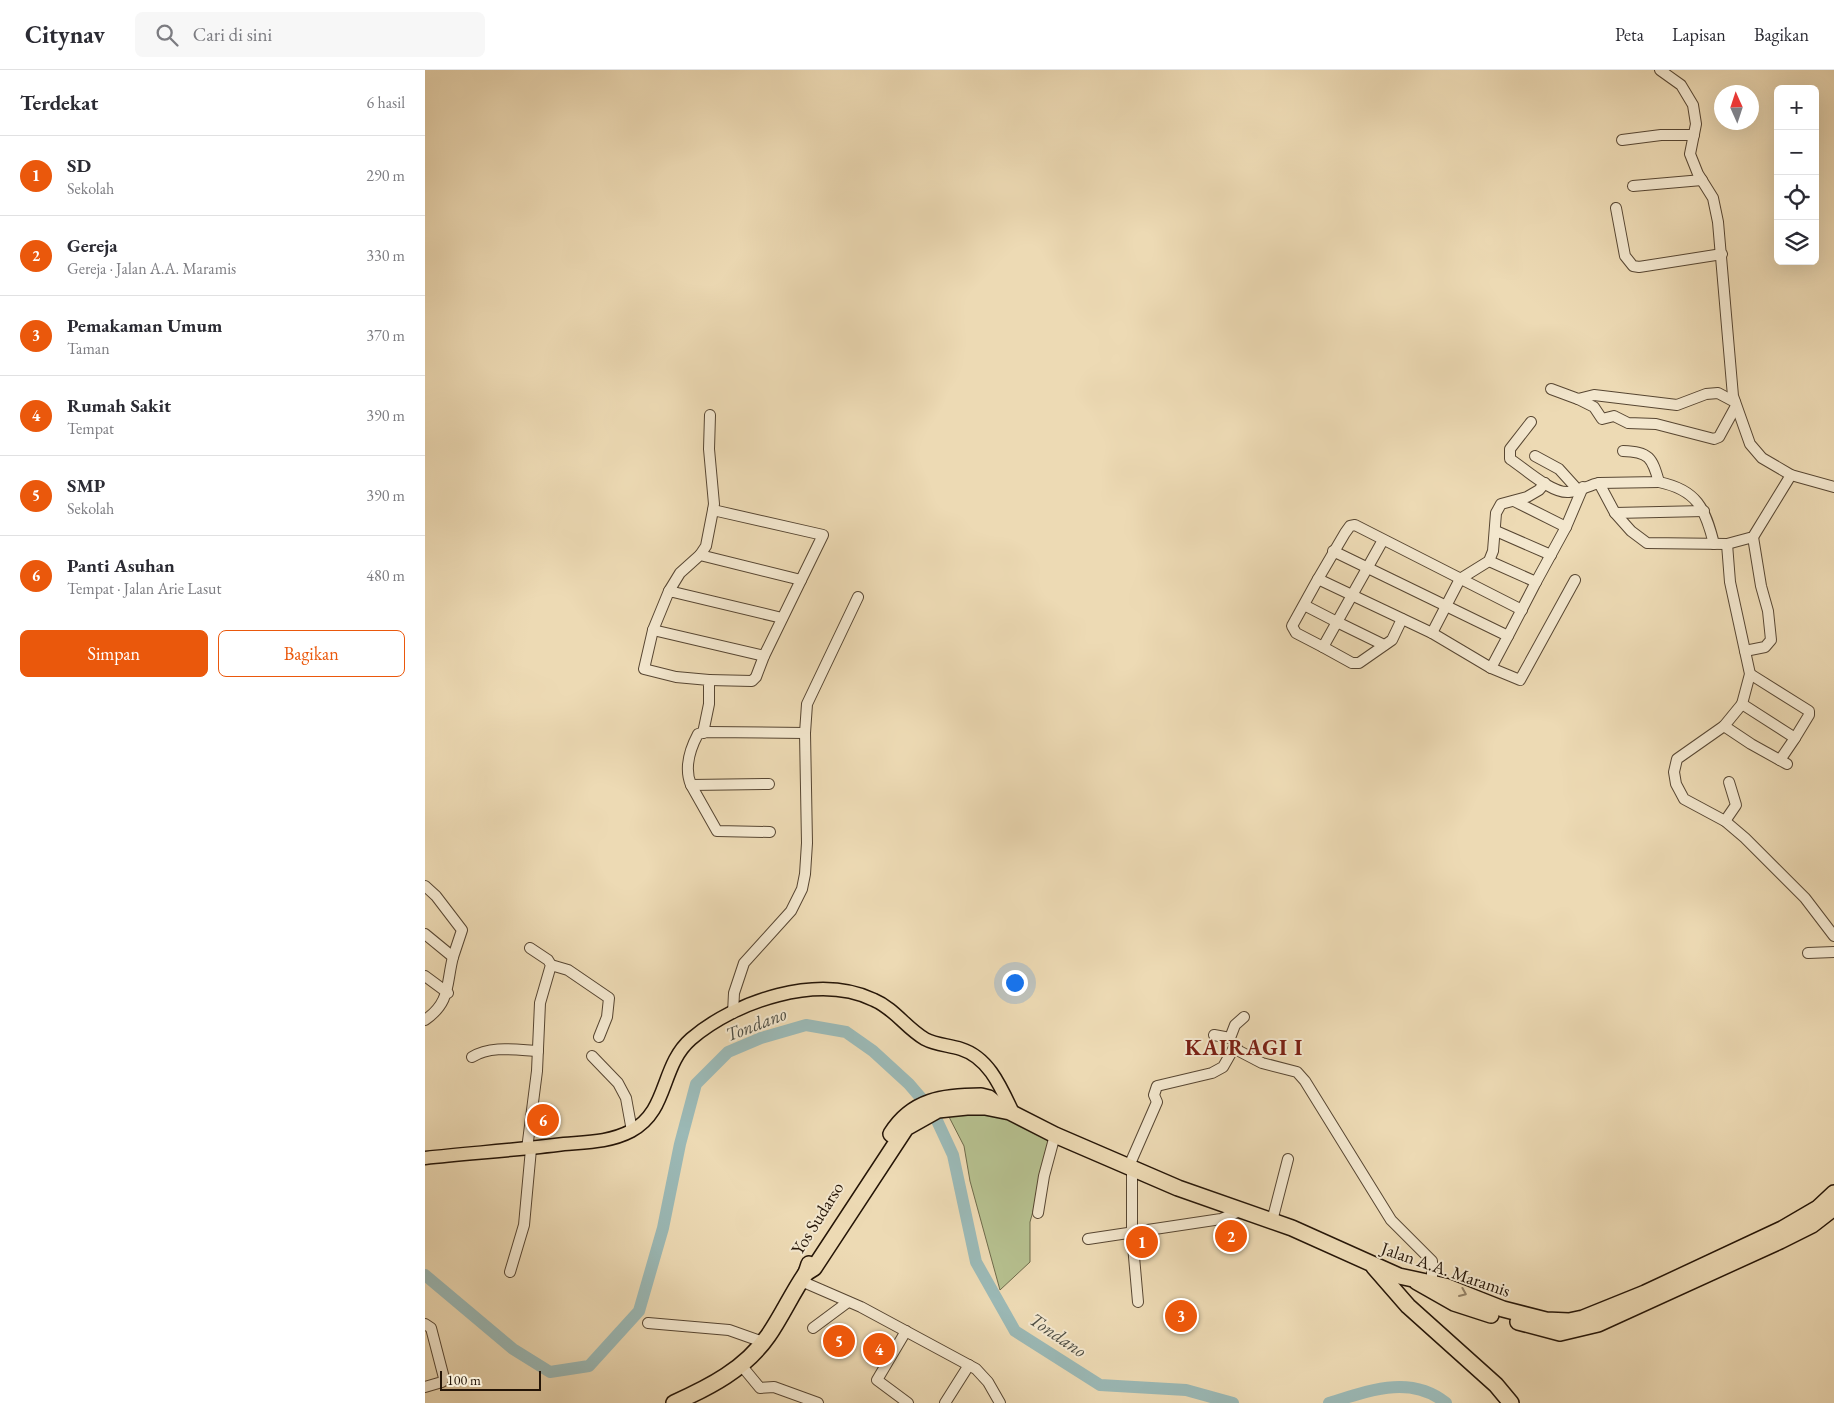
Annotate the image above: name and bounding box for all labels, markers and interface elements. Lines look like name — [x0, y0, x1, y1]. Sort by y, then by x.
search box — [135, 12, 485, 57]
text: Citynav — [25, 19, 105, 50]
icon: search — [153, 21, 181, 49]
text: Cari di sini — [193, 22, 272, 47]
text: Peta — [1615, 23, 1644, 46]
text: Lapisan — [1672, 23, 1726, 46]
text: Bagikan — [1754, 23, 1809, 46]
north arrow — [1714, 85, 1759, 130]
map controls — [1774, 85, 1819, 265]
button: + — [1774, 85, 1819, 130]
text: Terdekat — [20, 89, 98, 116]
text: 6 hasil — [367, 92, 405, 113]
button: − — [1774, 130, 1819, 175]
text: SD — [67, 153, 91, 178]
text: 1 — [32, 165, 40, 186]
text: 290 m — [366, 165, 405, 186]
button: locate — [1774, 175, 1819, 220]
text: Sekolah — [67, 178, 114, 199]
button: layers — [1774, 220, 1819, 265]
text: Gereja — [67, 233, 118, 258]
text: 2 — [32, 245, 40, 266]
text: 330 m — [366, 245, 405, 266]
text: Gereja · Jalan A.A. Maramis — [67, 258, 236, 279]
text: Pemakaman Umum — [67, 313, 222, 338]
text: 3 — [32, 325, 40, 346]
text: 370 m — [366, 325, 405, 346]
text: Taman — [67, 338, 110, 359]
text: Rumah Sakit — [67, 393, 171, 418]
text: 4 — [32, 405, 40, 426]
text: 390 m — [366, 405, 405, 426]
text: Tempat — [67, 418, 114, 439]
text: SMP — [67, 473, 105, 498]
text: 5 — [32, 485, 40, 506]
text: 390 m — [366, 485, 405, 506]
text: Sekolah — [67, 498, 114, 519]
text: Panti Asuhan — [67, 553, 175, 578]
text: 6 — [32, 565, 40, 586]
text: 480 m — [366, 565, 405, 586]
text: Tempat · Jalan Arie Lasut — [67, 578, 222, 599]
button: Simpan — [20, 630, 208, 677]
button: Bagikan — [218, 630, 405, 677]
your location — [1002, 970, 1028, 996]
water label: Tondano — [722, 1001, 790, 1047]
district label: KAIRAGI I — [1185, 1033, 1303, 1062]
pin: 6 — [527, 1101, 559, 1139]
street label: Yos Sudarso — [786, 1177, 848, 1259]
pin: 2 — [1215, 1217, 1247, 1255]
pin: 1 — [1126, 1223, 1158, 1261]
street label: Jalan A.A. Maramis — [1376, 1235, 1514, 1302]
one-way arrow — [1458, 1287, 1467, 1298]
pin: 3 — [1165, 1297, 1197, 1335]
water label: Tondano — [1025, 1307, 1091, 1363]
pin: 5 — [823, 1322, 855, 1360]
pin: 4 — [863, 1330, 895, 1368]
scale bar — [440, 1368, 541, 1391]
text: 100 m — [447, 1371, 481, 1389]

